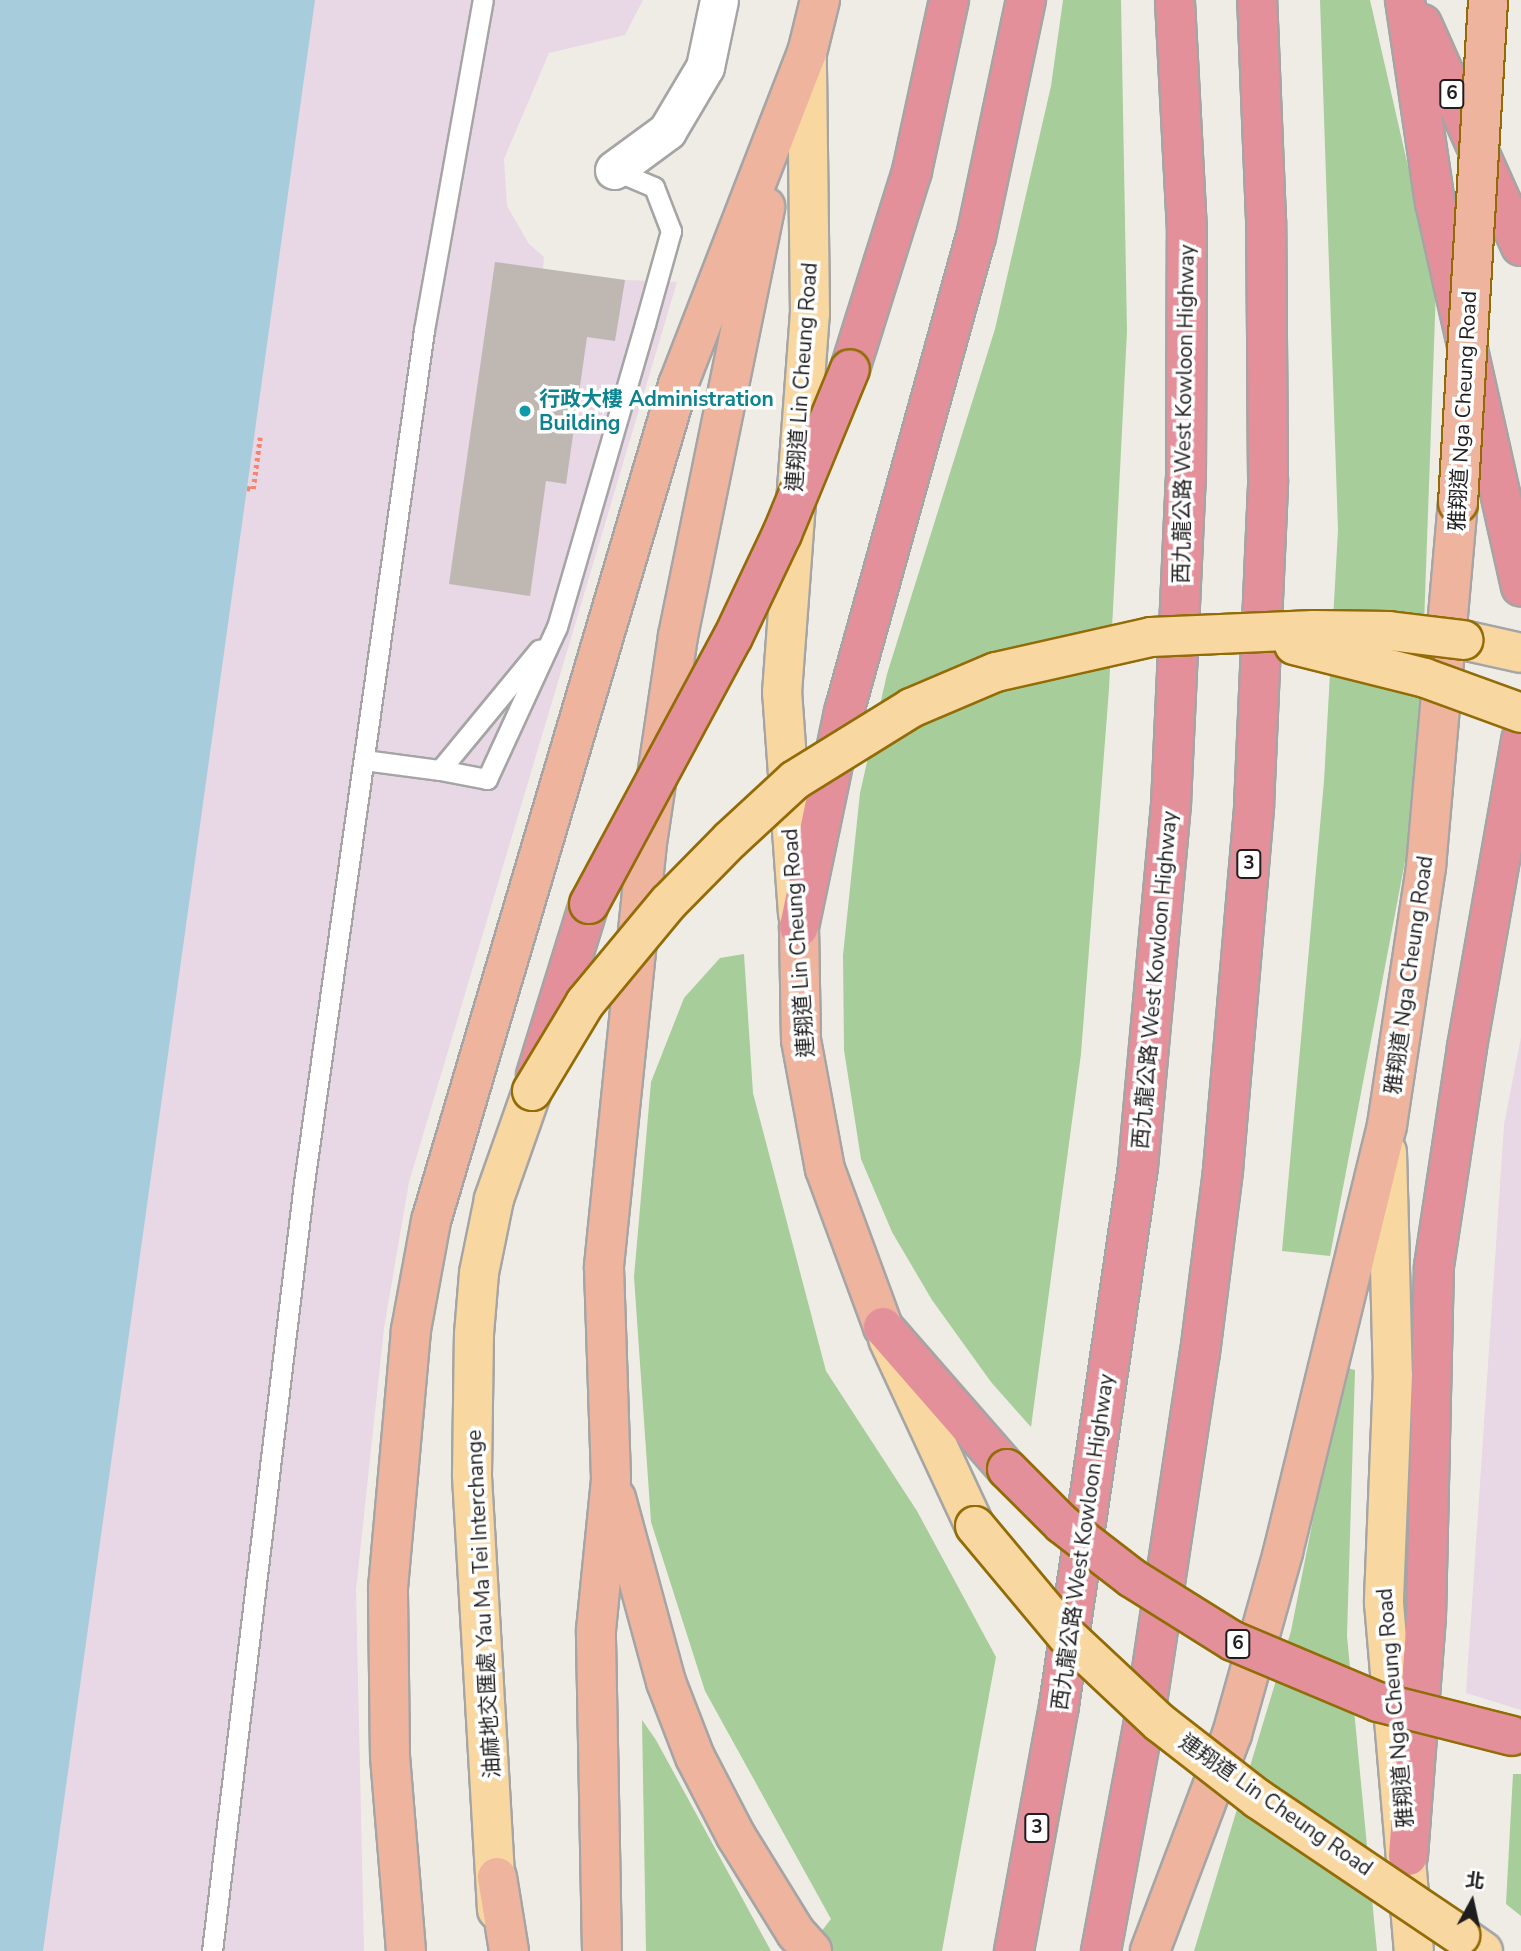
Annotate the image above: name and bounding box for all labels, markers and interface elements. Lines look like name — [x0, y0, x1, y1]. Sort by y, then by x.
road number: 6 — [1438, 78, 1466, 110]
street label: 西九龍公路 West Kowloon Highway — [1168, 244, 1200, 584]
street label: 連翔道 Lin Cheung Road — [781, 262, 823, 492]
street label: 雅翔道 Nga Cheung Road — [1444, 290, 1482, 532]
place label: 行政大樓 Administration Building — [539, 386, 774, 436]
marker: 行政大樓 Administration Building — [517, 403, 533, 419]
street label: 西九龍公路 West Kowloon Highway — [1128, 810, 1182, 1150]
street label: 連翔道 Lin Cheung Road — [777, 828, 819, 1058]
road number: 3 — [1235, 848, 1263, 880]
street label: 雅翔道 Nga Cheung Road — [1380, 854, 1438, 1096]
street label: 西九龍公路 West Kowloon Highway — [1047, 1372, 1119, 1712]
street label: 油麻地交匯處 Yau Ma Tei Interchange — [461, 1429, 505, 1779]
street label: 雅翔道 Nga Cheung Road — [1372, 1587, 1418, 1829]
road number: 6 — [1224, 1628, 1252, 1660]
street label: 連翔道 Lin Cheung Road — [1175, 1729, 1377, 1881]
road number: 3 — [1023, 1812, 1051, 1844]
north arrow — [1437, 1867, 1507, 1937]
text: 北 — [1464, 1867, 1486, 1895]

